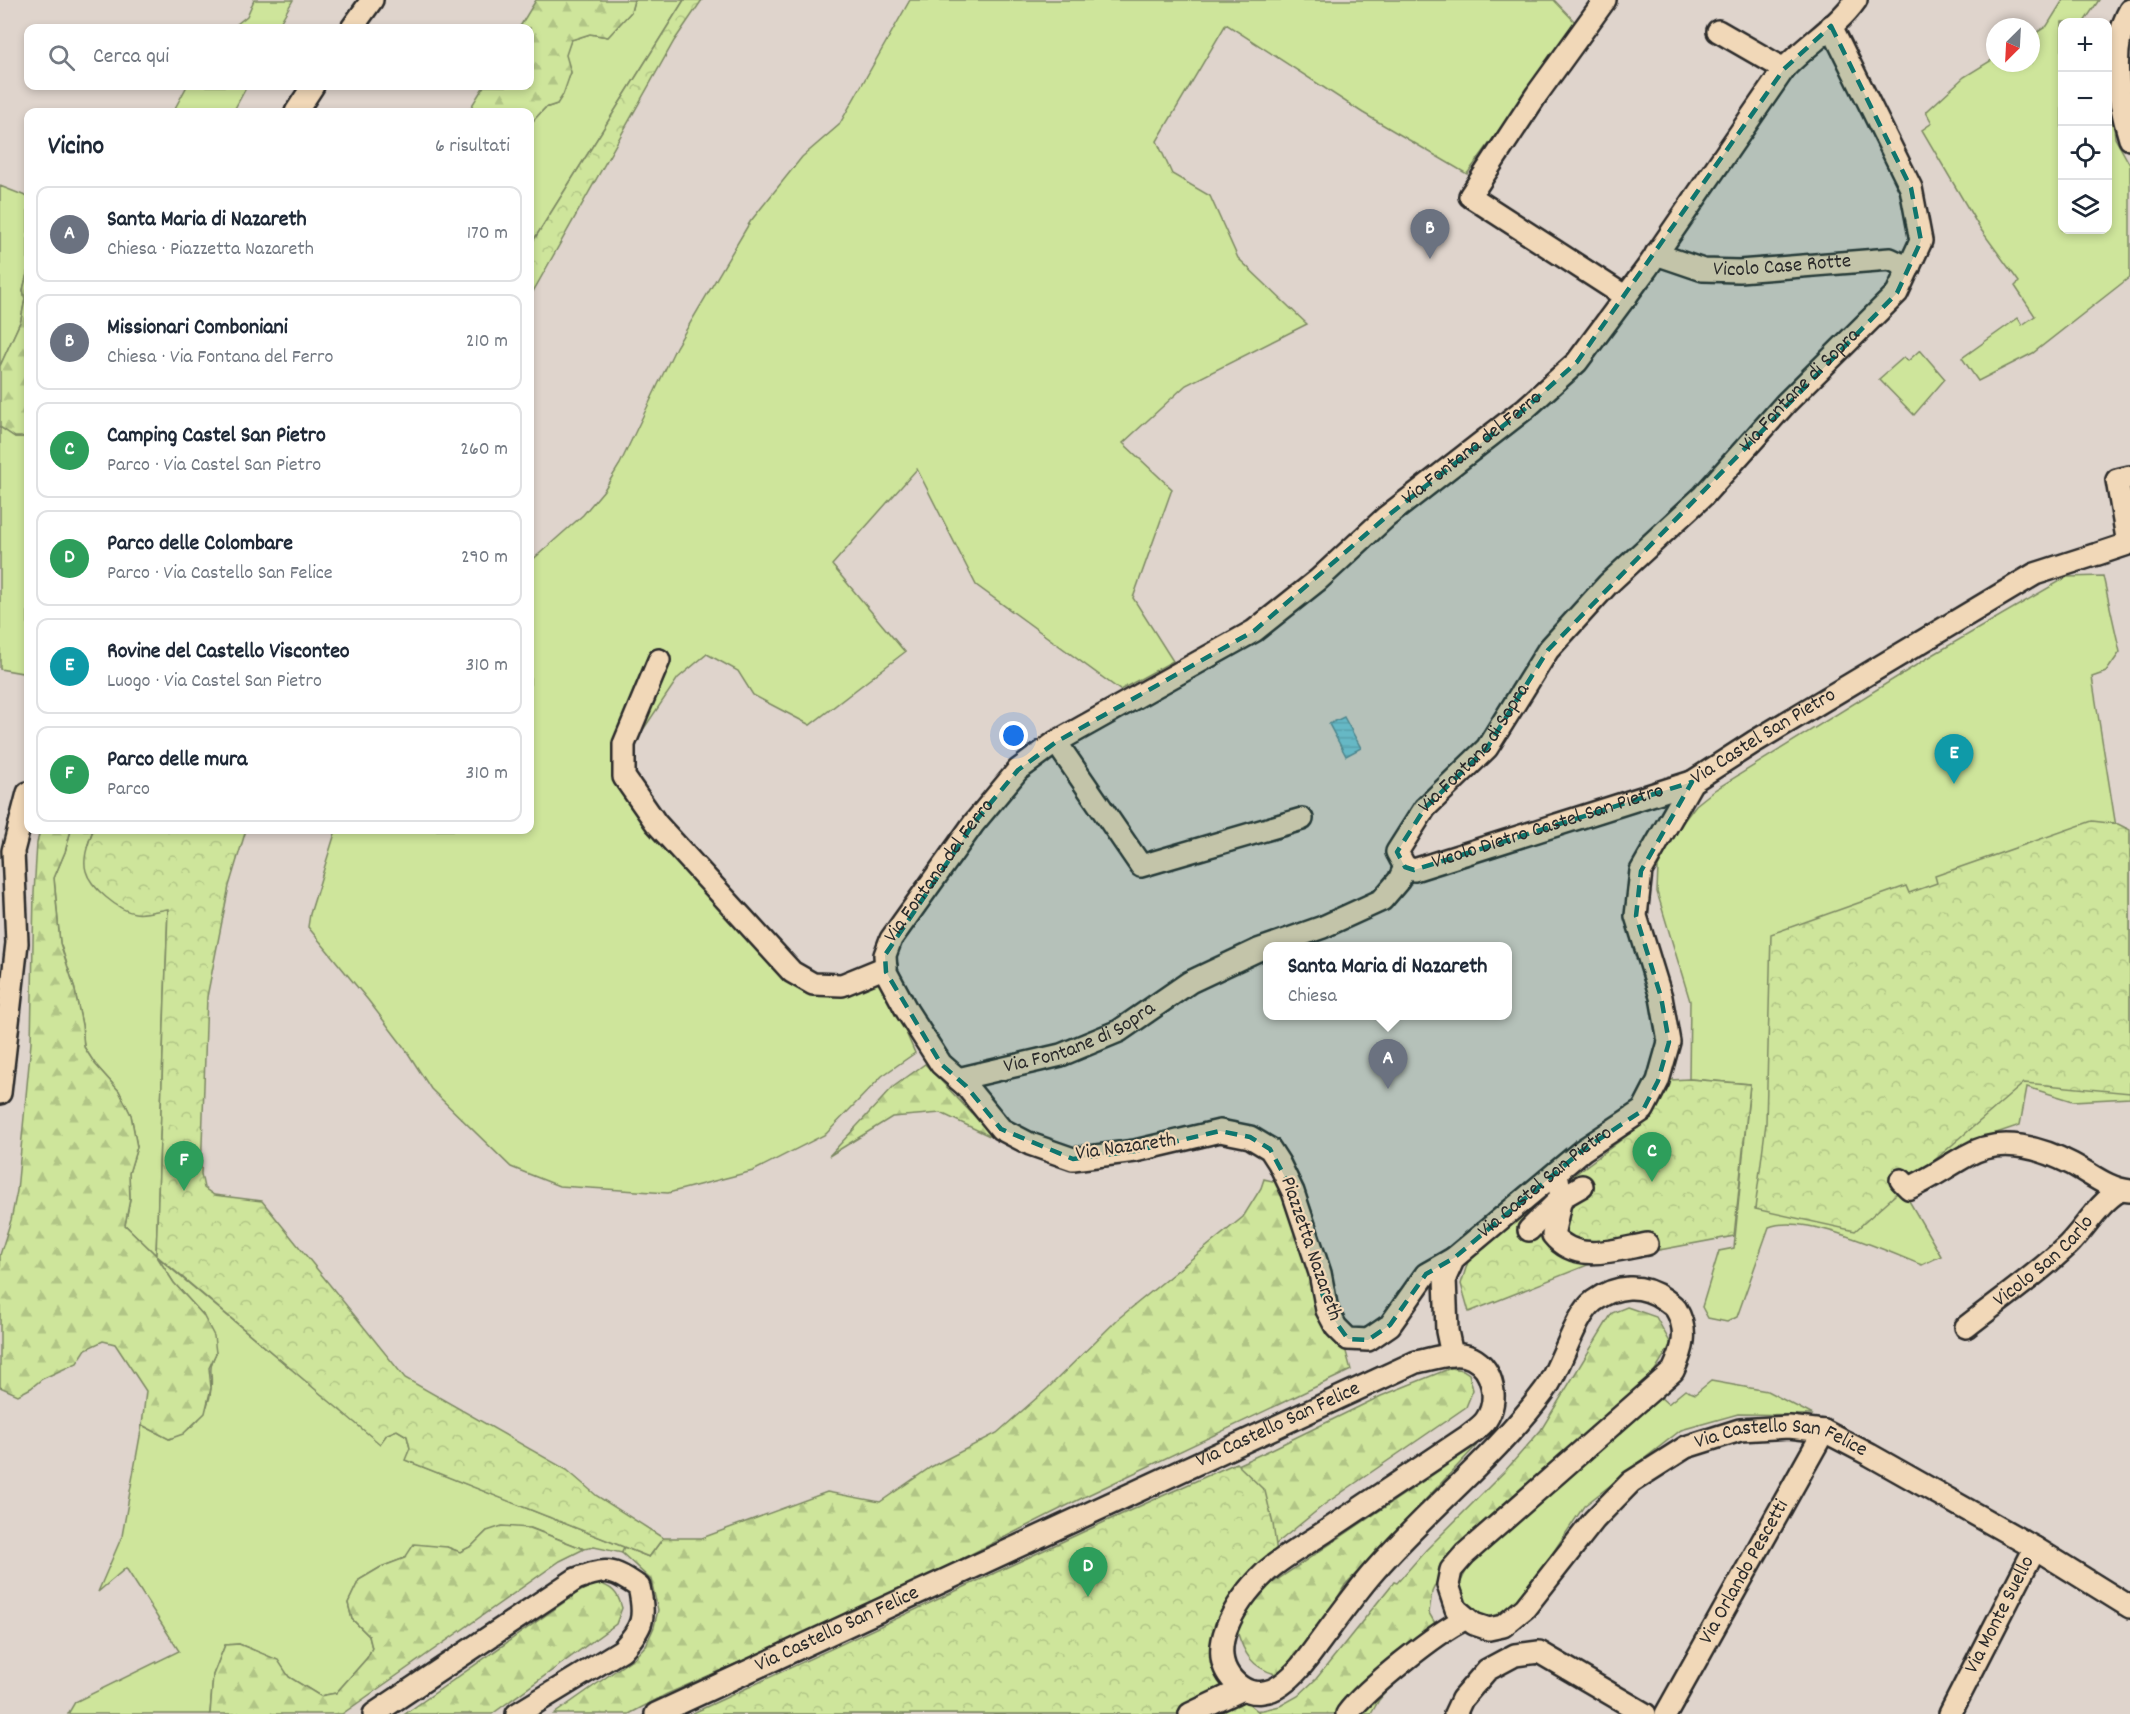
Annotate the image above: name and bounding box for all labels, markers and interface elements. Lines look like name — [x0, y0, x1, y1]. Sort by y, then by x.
north arrow — [1986, 18, 2040, 72]
map controls — [2058, 18, 2112, 234]
button: + — [2058, 18, 2112, 72]
search box — [24, 24, 534, 90]
icon: search — [45, 41, 78, 74]
text: Cerca qui — [93, 42, 169, 73]
button: − — [2058, 72, 2112, 126]
button: locate — [2058, 126, 2112, 180]
text: Vicino — [48, 129, 104, 166]
text: 6 risultati — [435, 133, 510, 161]
button: layers — [2058, 180, 2112, 234]
text: Santa Maria di Nazareth — [107, 205, 307, 236]
pin: B — [1410, 210, 1450, 259]
text: A — [64, 220, 75, 248]
text: 170 m — [467, 220, 508, 248]
text: Chiesa · Piazzetta Nazareth — [107, 236, 314, 264]
street label: Vicolo Case Rotte — [1713, 247, 1852, 286]
text: Missionari Comboniani — [107, 313, 288, 344]
street label: Via Fontane di Sopra — [1733, 321, 1869, 460]
text: B — [65, 328, 74, 356]
text: 210 m — [466, 328, 508, 356]
text: Chiesa · Via Fontana del Ferro — [107, 344, 333, 372]
street label: Via Fontana del Ferro — [1396, 384, 1550, 514]
text: Camping Castel San Pietro — [107, 421, 326, 452]
text: C — [65, 436, 74, 464]
text: 260 m — [460, 436, 508, 464]
text: Parco · Via Castel San Pietro — [107, 452, 321, 480]
text: Parco delle Colombare — [107, 529, 293, 560]
text: D — [64, 544, 75, 572]
text: 290 m — [461, 544, 508, 572]
text: Parco · Via Castello San Felice — [107, 560, 333, 588]
text: Rovine del Castello Visconteo — [107, 637, 350, 668]
text: E — [65, 652, 74, 680]
text: 310 m — [466, 652, 508, 680]
text: Luogo · Via Castel San Pietro — [107, 668, 322, 696]
street label: Via Fontane di Sopra — [1412, 677, 1539, 821]
street label: Via Castel San Pietro — [1685, 681, 1842, 794]
your location — [999, 721, 1028, 750]
pin: E — [1934, 734, 1974, 784]
text: Parco delle mura — [107, 745, 247, 776]
text: F — [65, 760, 74, 788]
text: 310 m — [466, 760, 508, 788]
text: Parco — [107, 776, 150, 804]
street label: Vicolo Dietro Castel San Pietro — [1428, 777, 1668, 878]
street label: Via Fontana del Ferro — [877, 793, 1003, 950]
popup — [1263, 942, 1512, 1020]
text: Santa Maria di Nazareth — [1288, 952, 1487, 983]
text: Chiesa — [1288, 983, 1337, 1011]
street label: Via Fontane di Sopra — [1001, 994, 1163, 1083]
pin: A — [1368, 1040, 1408, 1089]
street label: Via Castel San Pietro — [1472, 1119, 1619, 1247]
street label: Via Nazareth — [1074, 1126, 1178, 1170]
pin: C — [1632, 1132, 1672, 1182]
pin: F — [164, 1142, 204, 1191]
street label: Piazzetta Nazareth — [1271, 1173, 1349, 1325]
street label: Vicolo San Carlo — [1987, 1209, 2102, 1316]
street label: Via Castello San Felice — [1192, 1375, 1365, 1477]
street label: Via Castello San Felice — [1691, 1412, 1872, 1466]
street label: Via Orlando Pescetti — [1692, 1494, 1798, 1650]
pin: D — [1068, 1548, 1108, 1597]
street label: Via Monte Suello — [1958, 1551, 2043, 1679]
street label: Via Castello San Felice — [751, 1579, 924, 1681]

